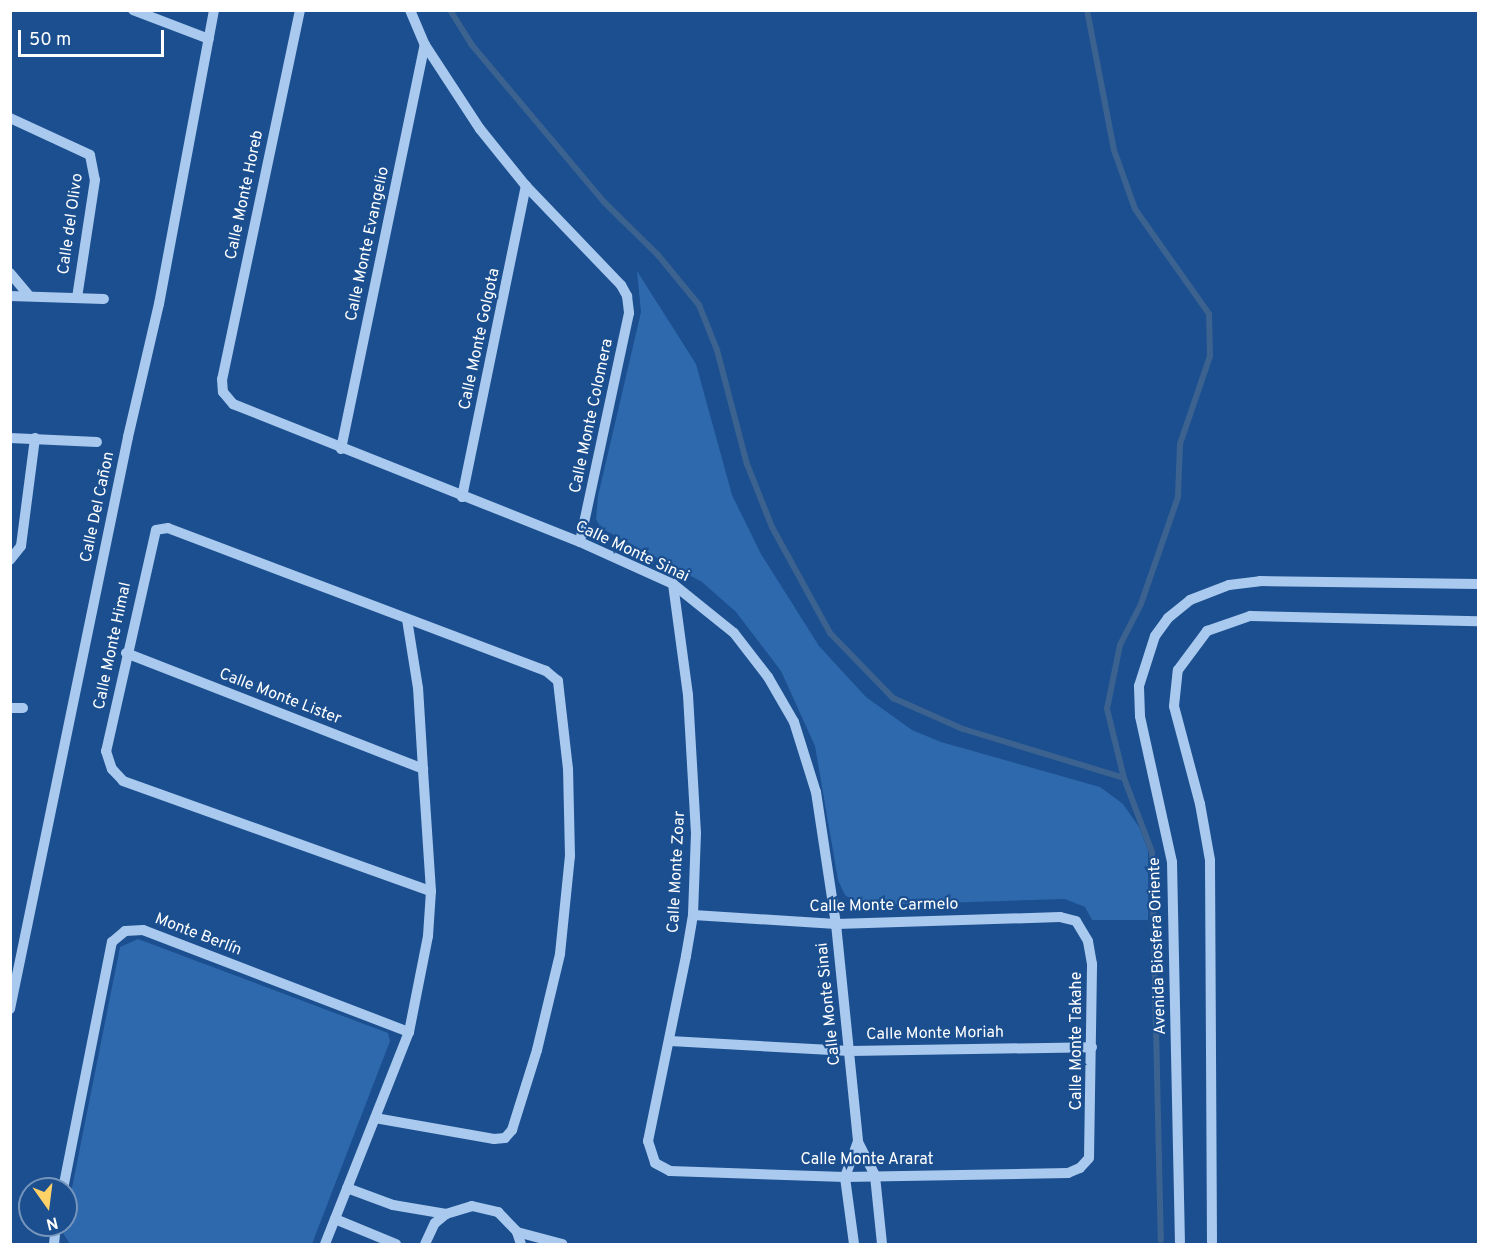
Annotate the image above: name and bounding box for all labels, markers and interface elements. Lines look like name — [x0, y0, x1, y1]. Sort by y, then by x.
scale bar — [21, 18, 166, 56]
text: 50 m — [29, 29, 71, 52]
street label: Calle Monte Horeb — [222, 129, 268, 261]
street label: Calle Monte Evangelio — [342, 165, 394, 323]
street label: Calle del Olivo — [54, 172, 88, 276]
street label: Calle Monte Golgota — [456, 266, 504, 412]
street label: Calle Monte Colomera — [566, 337, 618, 495]
street label: Calle Del Cañon — [77, 450, 119, 564]
street label: Calle Monte Sinai — [572, 517, 692, 587]
street label: Calle Monte Himal — [90, 581, 136, 711]
street label: Calle Monte Lister — [216, 665, 344, 729]
street label: Calle Monte Zoar — [664, 810, 690, 934]
street label: Avenida Biosfera Oriente — [1145, 857, 1171, 1035]
street label: Calle Monte Carmelo — [809, 895, 959, 917]
street label: Monte Berlín — [152, 910, 244, 960]
street label: Calle Monte Sinai — [813, 942, 845, 1066]
street label: Calle Monte Takahe — [1067, 971, 1087, 1111]
street label: Calle Monte Moriah — [866, 1023, 1004, 1045]
street label: Calle Monte Ararat — [800, 1150, 934, 1170]
north arrow — [18, 1177, 78, 1237]
text: N — [44, 1211, 60, 1234]

